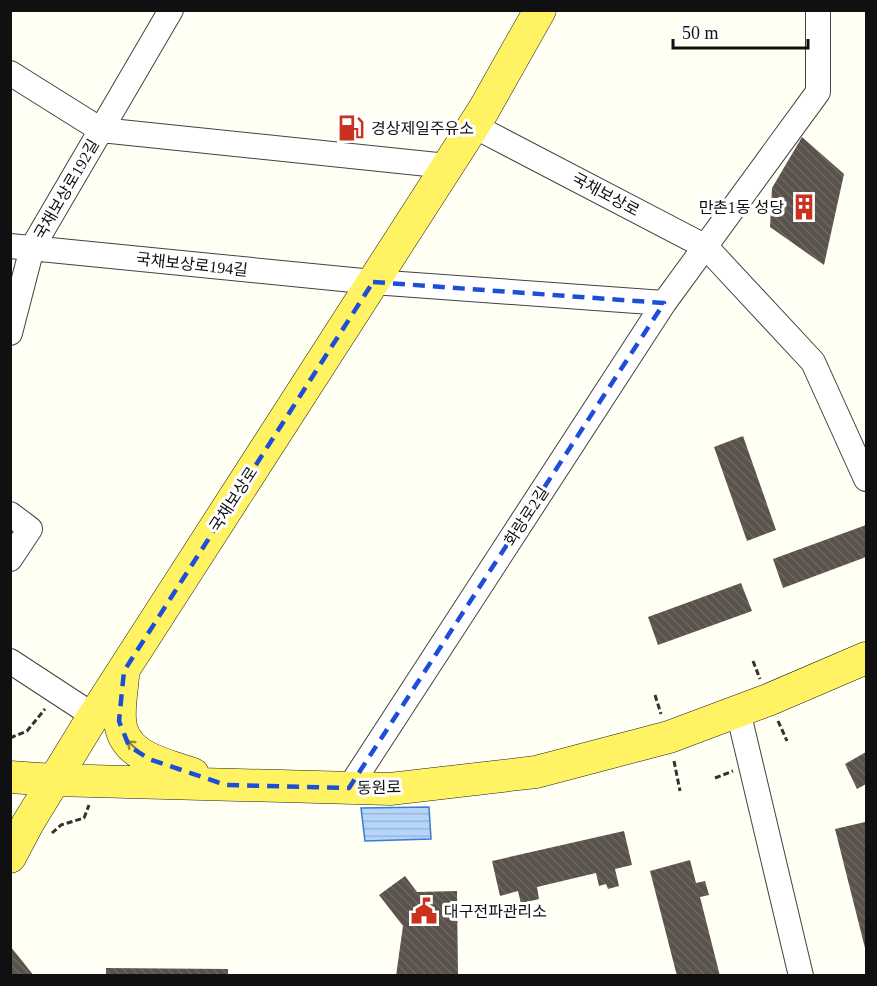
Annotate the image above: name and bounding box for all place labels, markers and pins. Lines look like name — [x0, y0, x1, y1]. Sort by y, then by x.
fuel station icon: 경상제일주유소 — [336, 113, 366, 143]
place label: 경상제일주유소 — [371, 120, 474, 137]
building icon: 만촌1동 성당 — [789, 192, 819, 222]
place label: 만촌1동 성당 — [698, 199, 784, 216]
public building icon: 대구전파관리소 — [409, 896, 439, 926]
place label: 대구전파관리소 — [444, 903, 547, 920]

